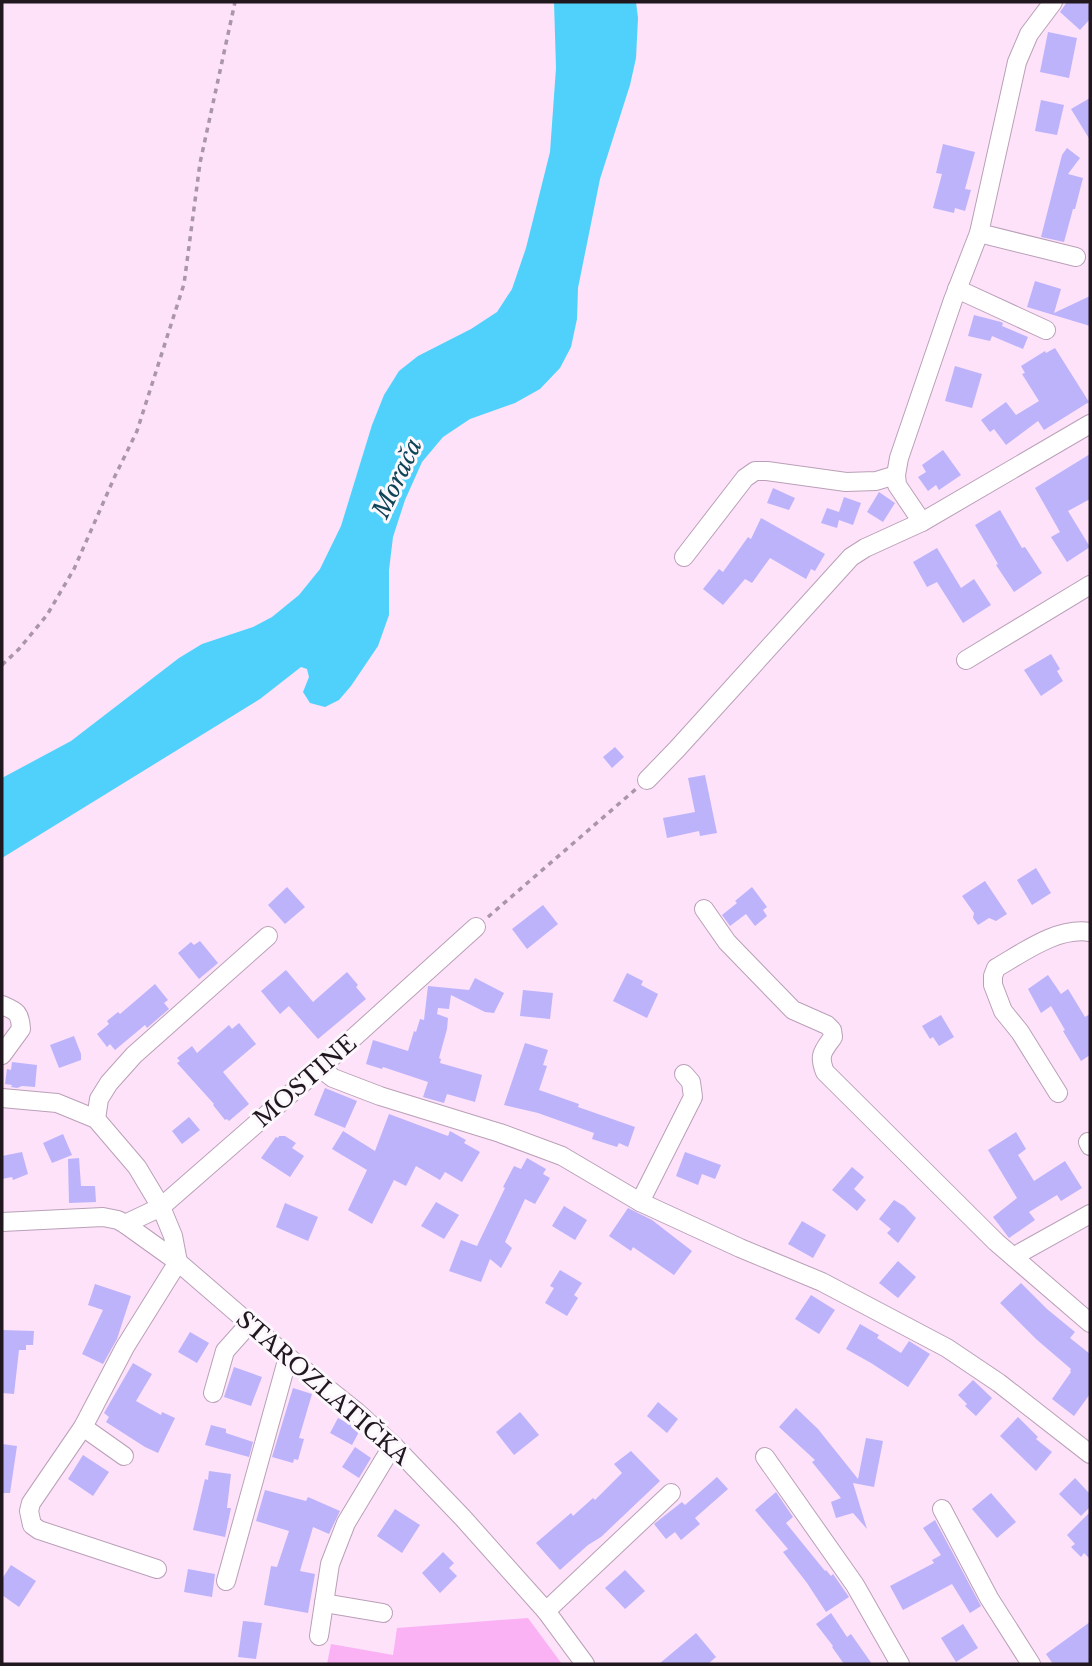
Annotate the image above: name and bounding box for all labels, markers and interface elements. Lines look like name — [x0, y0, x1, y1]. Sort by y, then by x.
water label: Morača — [366, 434, 428, 523]
street label: MOSTINE — [248, 1029, 362, 1133]
street label: STAROZLATIČKA — [231, 1304, 418, 1472]

